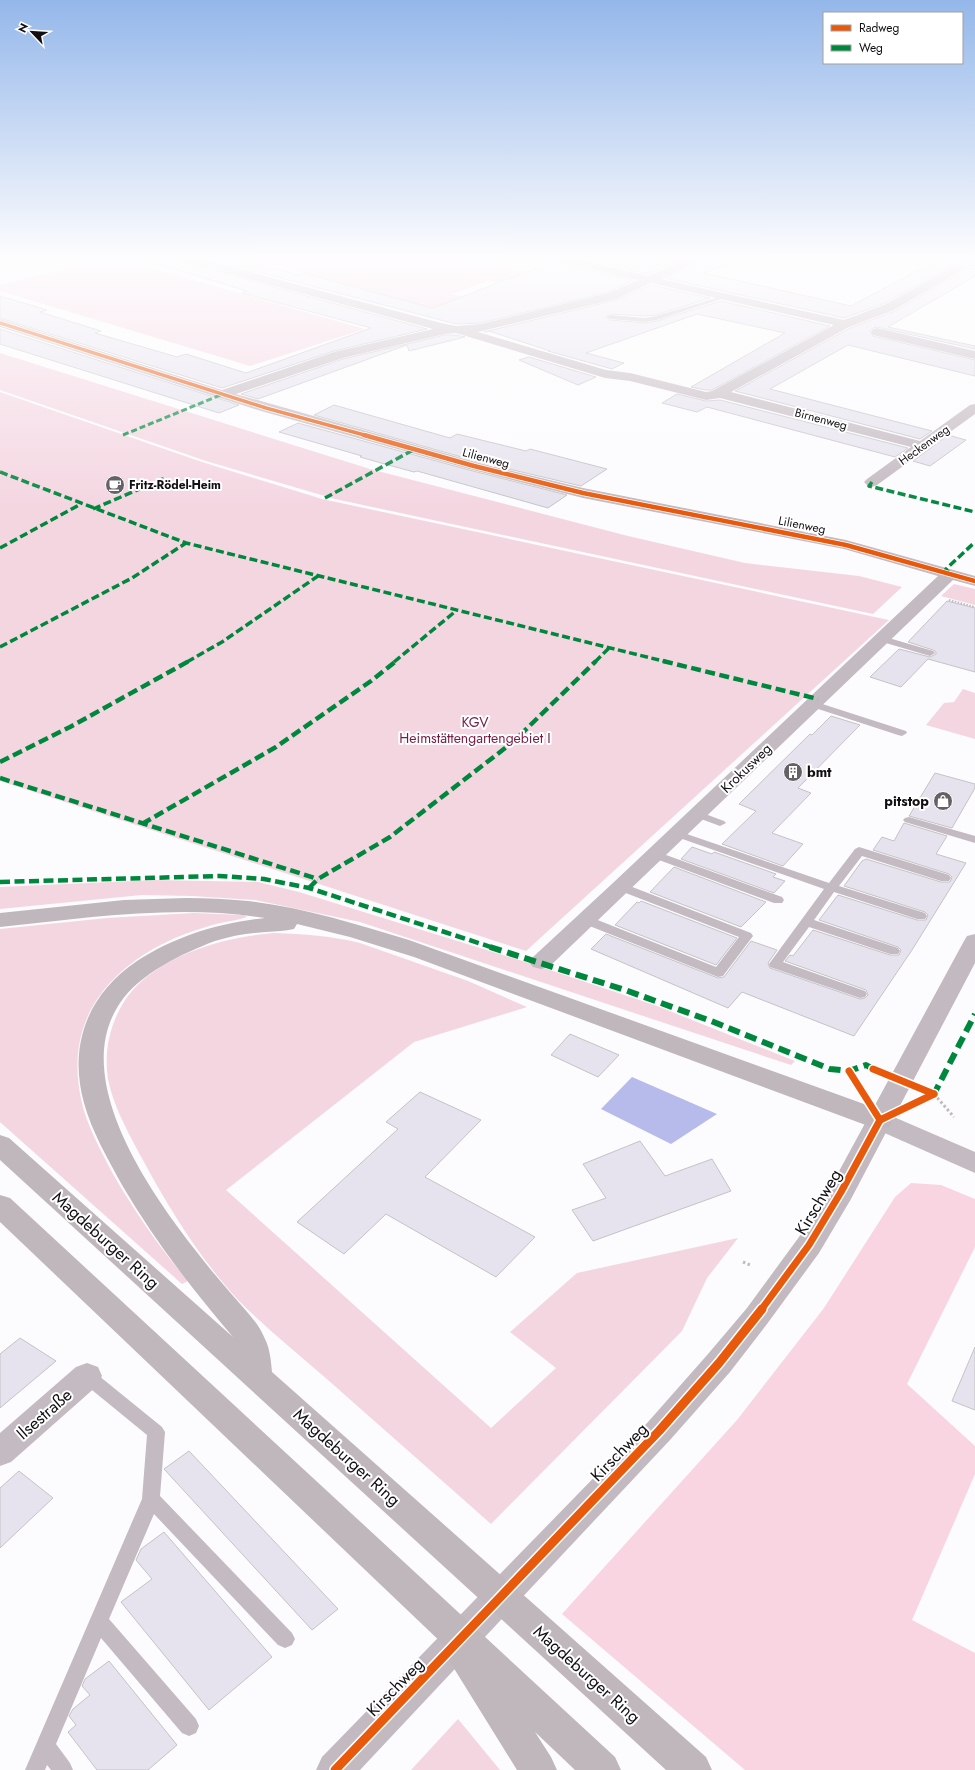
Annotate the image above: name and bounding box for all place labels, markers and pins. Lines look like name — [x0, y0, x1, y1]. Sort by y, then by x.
cafe icon: Fritz-Rödel-Heim — [104, 474, 126, 496]
place label: Fritz-Rödel-Heim — [129, 476, 221, 494]
building icon: bmt — [782, 761, 804, 783]
place label: bmt — [807, 762, 832, 782]
shop icon: pitstop — [932, 790, 954, 812]
place label: pitstop — [884, 791, 929, 811]

